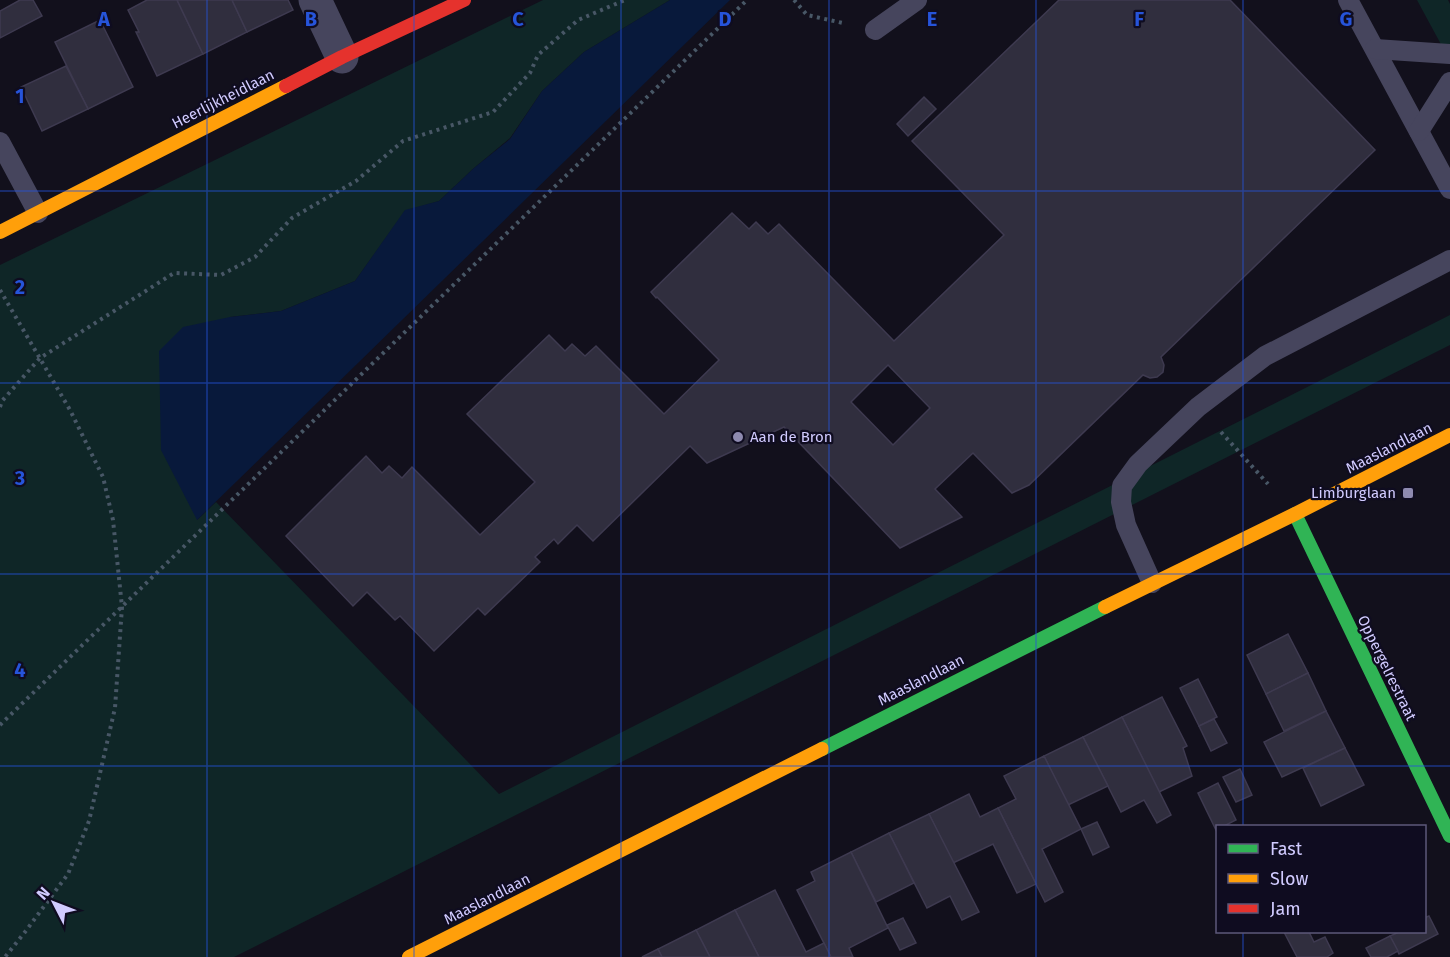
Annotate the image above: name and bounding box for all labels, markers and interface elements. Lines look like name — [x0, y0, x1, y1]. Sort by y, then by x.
text: A — [97, 7, 111, 31]
text: B — [305, 7, 317, 31]
text: C — [512, 7, 524, 31]
text: D — [718, 7, 732, 31]
text: E — [927, 7, 937, 31]
text: F — [1134, 7, 1144, 31]
text: G — [1340, 7, 1352, 31]
street label: Heerlijkheidlaan — [169, 65, 277, 133]
text: 1 — [15, 84, 25, 108]
text: 2 — [15, 275, 25, 299]
street label: Maaslandlaan — [1343, 419, 1435, 477]
place label: Aan de Bron — [750, 428, 833, 446]
marker: Aan de Bron — [731, 430, 745, 444]
text: 3 — [14, 466, 25, 490]
place label: Limburglaan — [1311, 484, 1396, 502]
marker: Limburglaan — [1401, 486, 1415, 500]
street label: Oppergelrestraat — [1354, 612, 1421, 724]
street label: Maaslandlaan — [875, 651, 967, 709]
text: 4 — [14, 658, 26, 682]
legend — [1216, 825, 1426, 933]
text: Fast — [1270, 838, 1303, 860]
text: Slow — [1270, 868, 1309, 890]
street label: Maaslandlaan — [441, 870, 533, 928]
north arrow — [24, 873, 84, 933]
text: N — [33, 883, 54, 904]
text: Jam — [1270, 898, 1301, 920]

